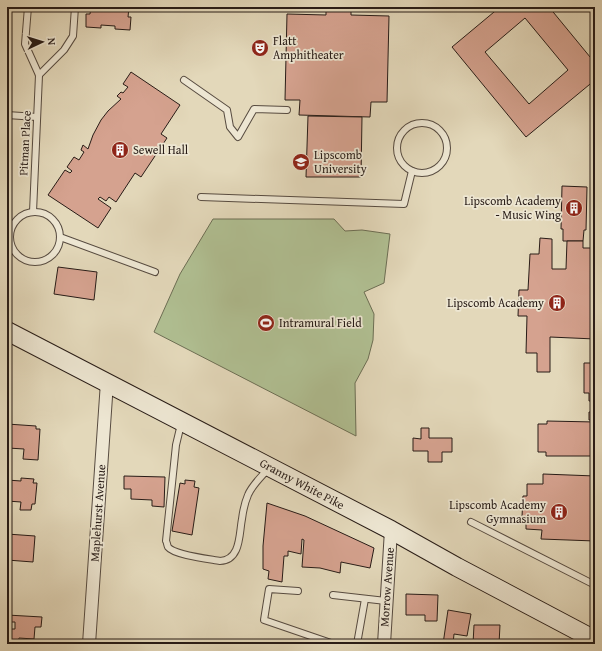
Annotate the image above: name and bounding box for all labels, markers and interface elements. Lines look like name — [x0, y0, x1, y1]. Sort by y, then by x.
north arrow — [22, 22, 62, 62]
place label: Flatt Amphitheater — [273, 32, 344, 63]
text: N — [44, 37, 60, 46]
theatre icon: Flatt Amphitheater — [250, 38, 270, 58]
street label: Pitman Place — [14, 110, 35, 176]
building icon: Sewell Hall — [110, 140, 130, 160]
place label: Sewell Hall — [133, 141, 189, 158]
place label: Lipscomb University — [314, 146, 367, 177]
school or university icon: Lipscomb University — [291, 152, 311, 172]
place label: Lipscomb Academy - Music Wing — [464, 192, 561, 223]
building icon: Lipscomb Academy - Music Wing — [564, 198, 584, 218]
building icon: Lipscomb Academy — [547, 293, 567, 313]
place label: Lipscomb Academy — [447, 294, 544, 311]
sports icon: Intramural Field — [256, 313, 276, 333]
place label: Intramural Field — [279, 314, 362, 331]
street label: Granny White Pike — [257, 454, 348, 513]
street label: Maplehurst Avenue — [86, 463, 109, 562]
place label: Lipscomb Academy Gymnasium — [449, 496, 546, 527]
building icon: Lipscomb Academy Gymnasium — [549, 502, 569, 522]
street label: Morrow Avenue — [375, 546, 398, 627]

